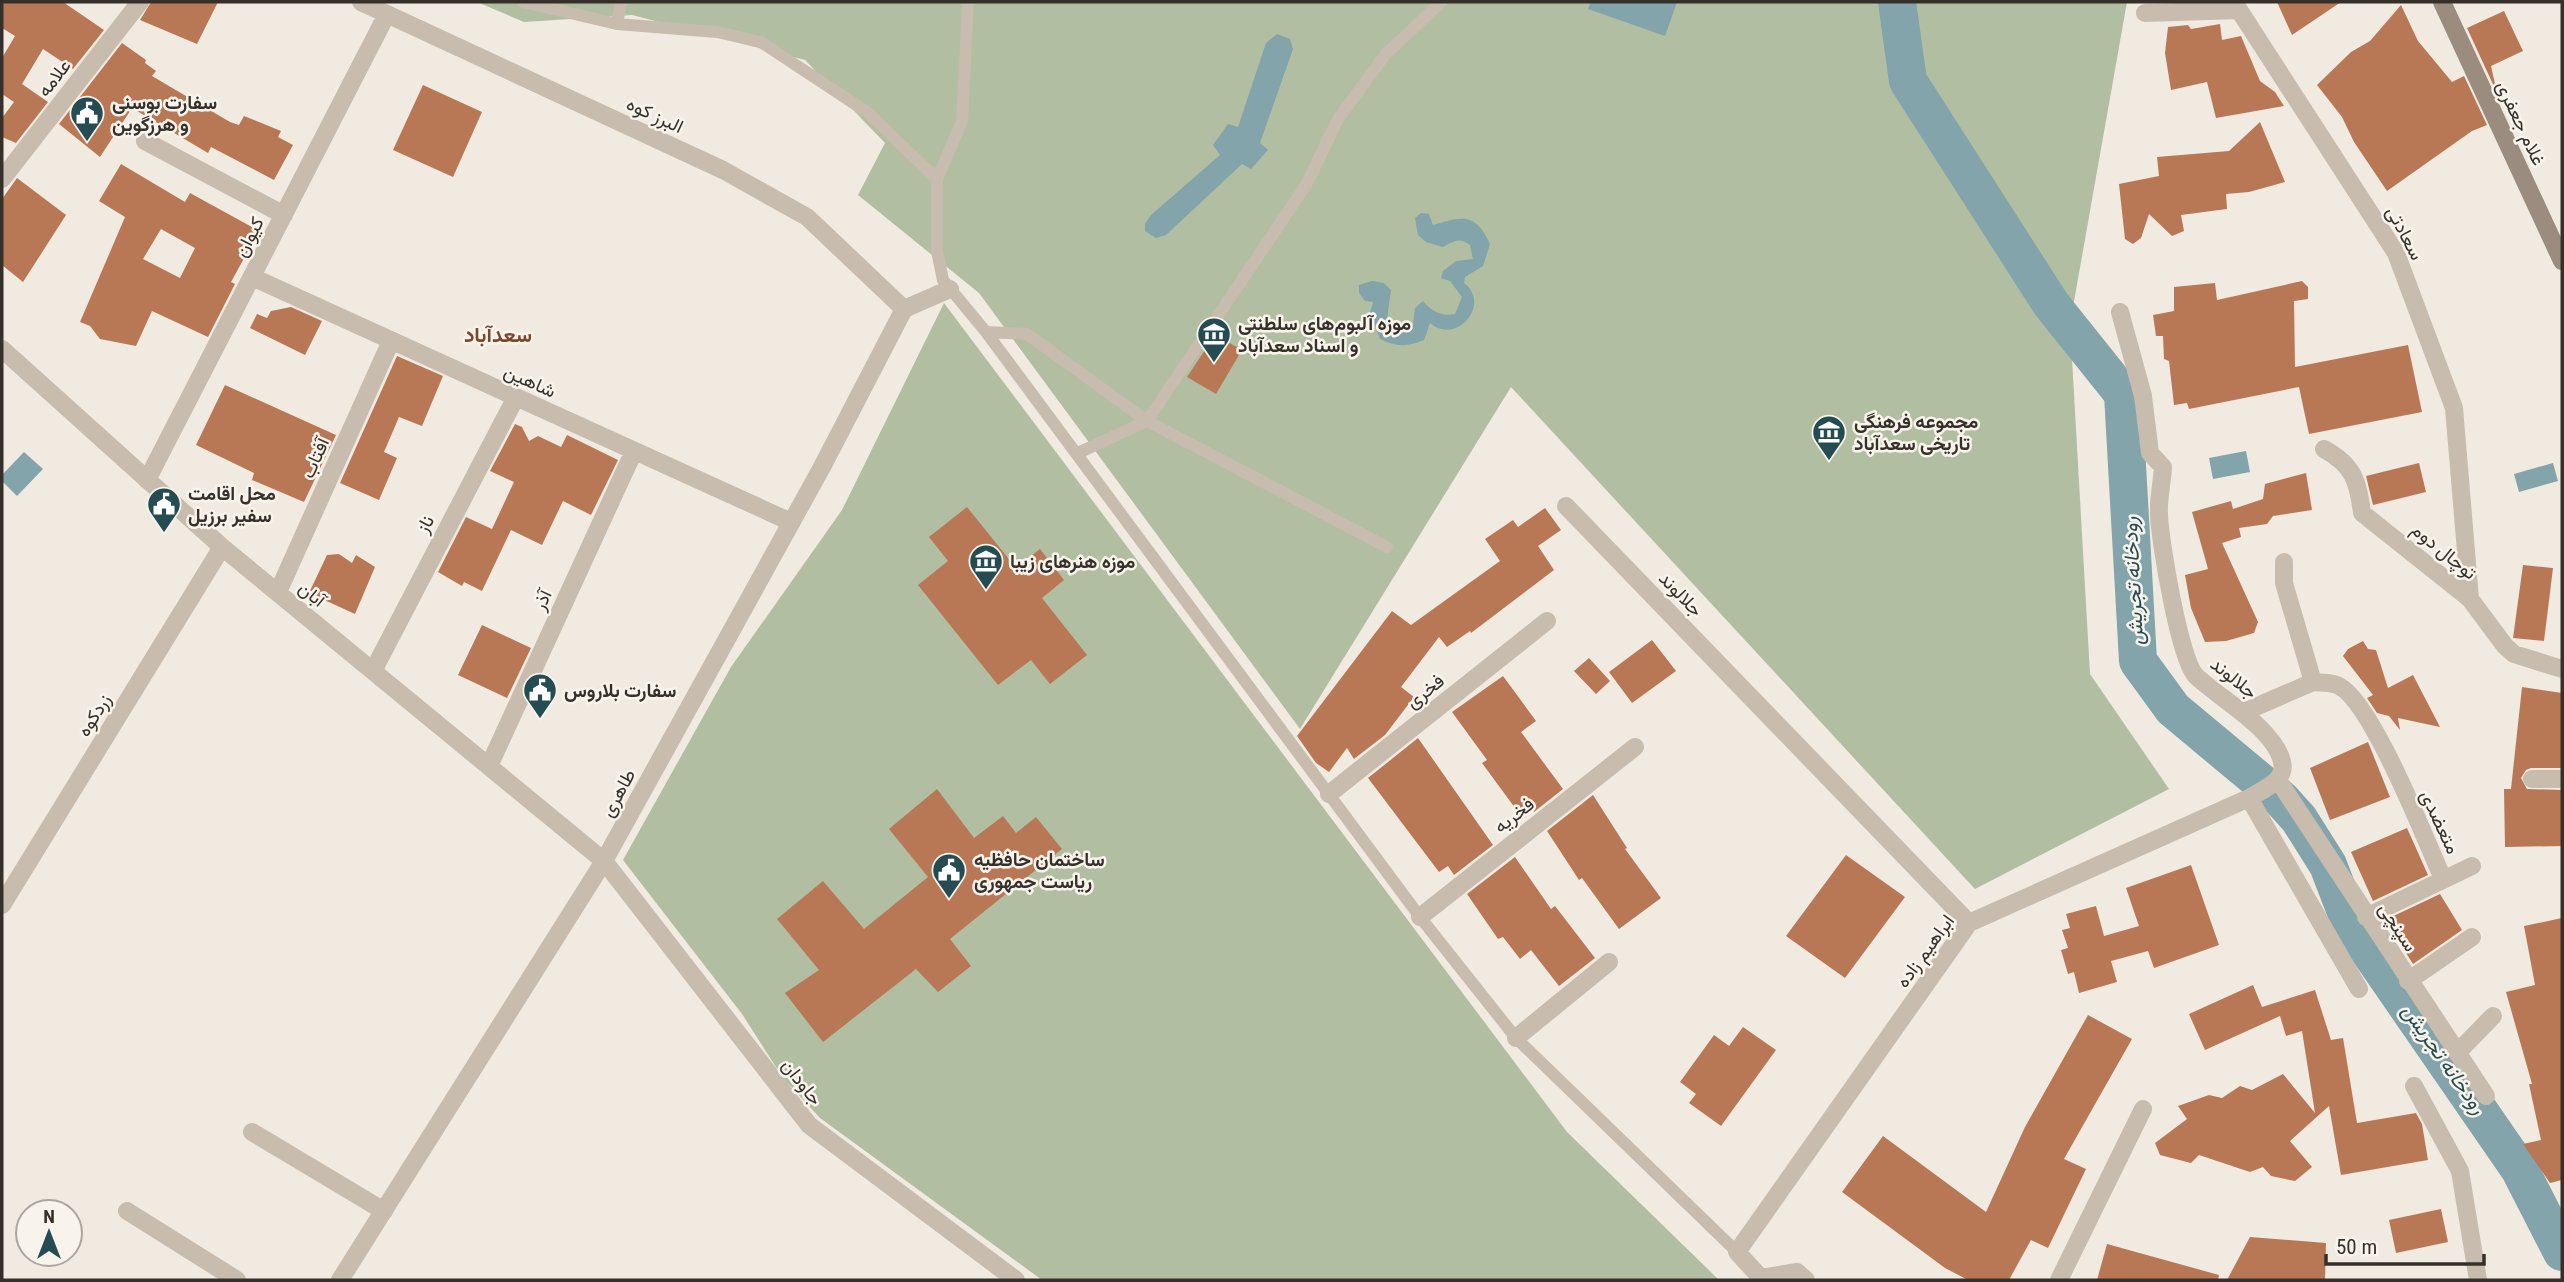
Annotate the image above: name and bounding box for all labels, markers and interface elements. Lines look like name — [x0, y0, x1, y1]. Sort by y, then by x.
street label: علامه — [32, 55, 76, 101]
street label: غلام جعفری — [2490, 77, 2551, 169]
place label: سفارت بوسنی و هرزگوین — [112, 91, 217, 137]
street label: البرز کوه — [623, 92, 687, 138]
public building icon: سفارت بوسنی و هرزگوین — [68, 94, 106, 143]
street label: سعادتی — [2381, 202, 2429, 264]
street label: کیوان — [229, 213, 269, 261]
place label: موزه آلبوم‌های سلطنتی و اسناد سعدآباد — [1238, 312, 1411, 358]
museum icon: موزه آلبوم‌های سلطنتی و اسناد سعدآباد — [1195, 315, 1233, 364]
district label: سعدآباد — [464, 323, 532, 347]
street label: شاهین — [500, 359, 560, 403]
place label: مجموعه فرهنگی تاریخی سعدآباد — [1854, 410, 1978, 456]
museum icon: مجموعه فرهنگی تاریخی سعدآباد — [1810, 413, 1848, 462]
street label: آفتاب — [296, 433, 335, 482]
place label: محل اقامت سفیر برزیل — [188, 482, 276, 528]
public building icon: محل اقامت سفیر برزیل — [145, 485, 183, 534]
street label: ناز — [410, 511, 439, 538]
water label: رودخانه تجریش — [2118, 516, 2149, 646]
street label: توچال دوم — [2405, 518, 2481, 586]
museum icon: موزه هنرهای زیبا — [967, 542, 1005, 591]
place label: موزه هنرهای زیبا — [1010, 550, 1135, 574]
street label: جلالوند — [1654, 567, 1708, 621]
street label: آبان — [294, 576, 331, 613]
street label: آذر — [527, 585, 557, 615]
street label: جلالوند — [2206, 652, 2262, 704]
street label: فخری — [1401, 669, 1449, 713]
public building icon: سفارت بلاروس — [521, 671, 559, 720]
place label: سفارت بلاروس — [564, 679, 676, 703]
street label: زردکوه — [72, 689, 116, 741]
street label: طاهری — [596, 765, 640, 821]
street label: متعضدی — [2415, 786, 2465, 858]
street label: فخریه — [1489, 792, 1539, 838]
place label: ساختمان حافظیه ریاست جمهوری — [974, 848, 1105, 894]
public building icon: ساختمان حافظیه ریاست جمهوری — [930, 851, 968, 900]
street label: سپنچی — [2372, 898, 2422, 957]
street label: ابراهیم زاده — [1891, 910, 1960, 993]
water label: رودخانه تجریش — [2396, 999, 2491, 1119]
street label: جاودان — [777, 1054, 827, 1110]
north arrow — [14, 1198, 84, 1268]
text: N — [43, 1205, 55, 1228]
scale bar — [2326, 1222, 2484, 1266]
text: 50 m — [2336, 1235, 2377, 1259]

